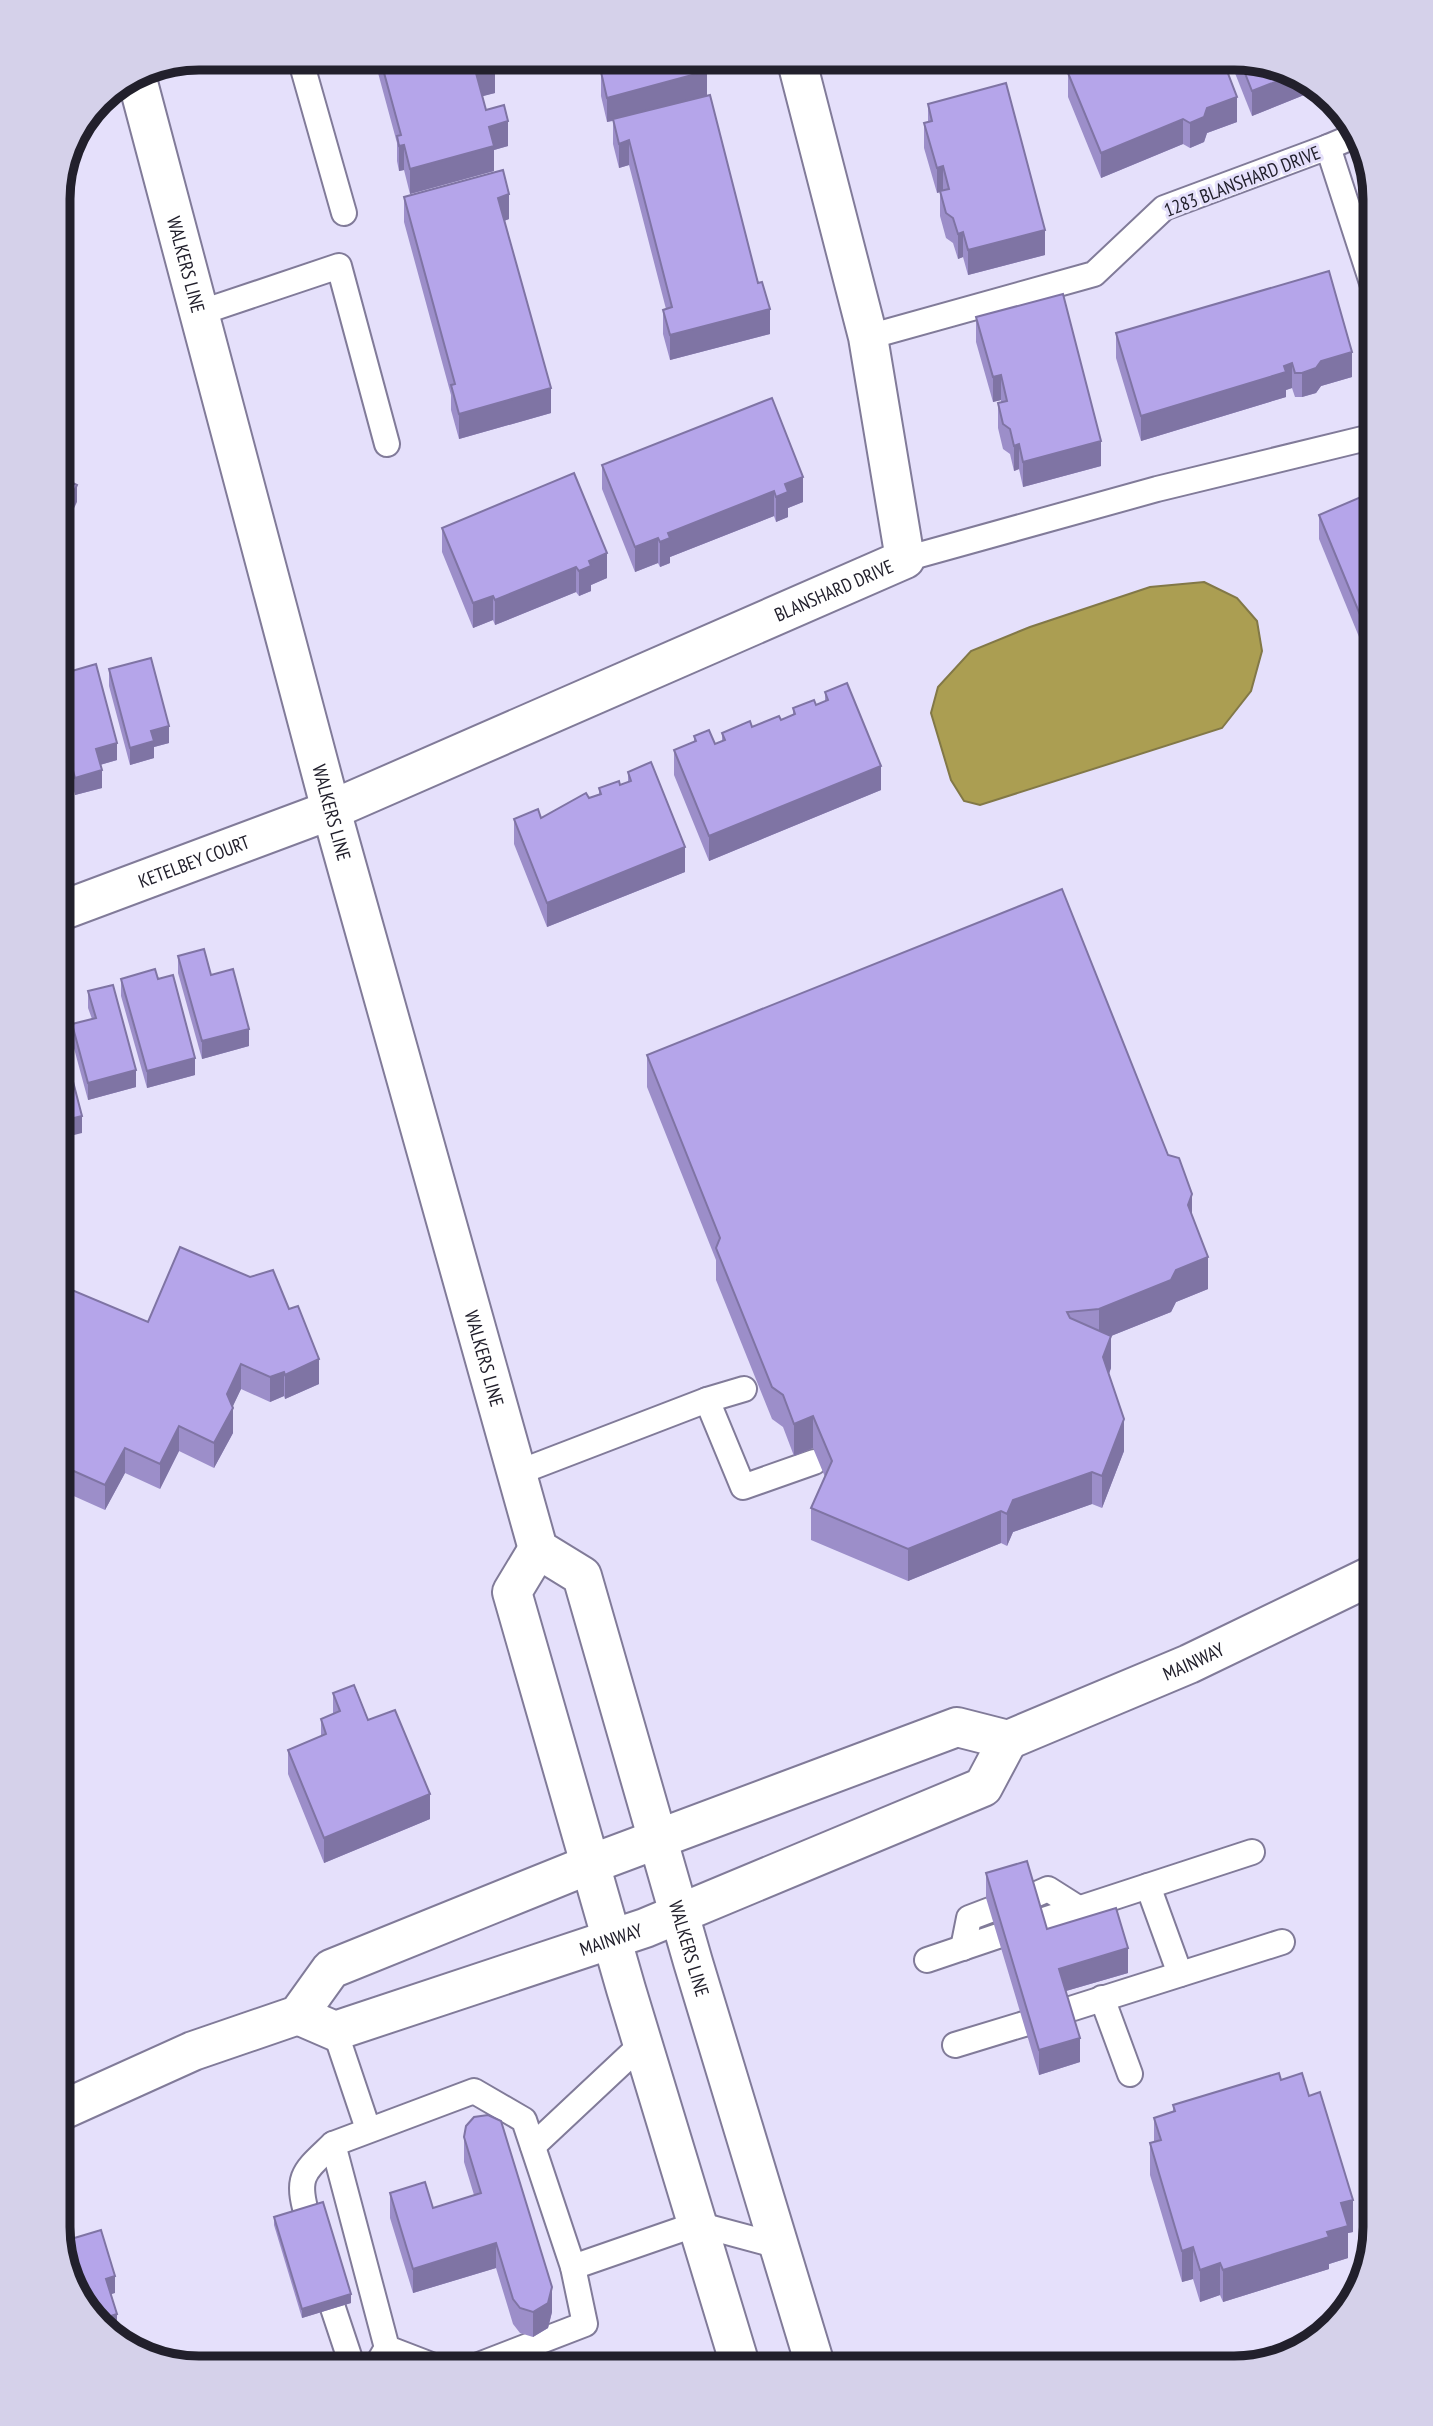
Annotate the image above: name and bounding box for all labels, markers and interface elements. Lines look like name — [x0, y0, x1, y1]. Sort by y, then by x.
street label: 1283 BLANSHARD DRIVE — [1161, 140, 1323, 222]
street label: WALKERS LINE — [162, 214, 211, 315]
street label: BLANSHARD DRIVE — [771, 554, 897, 627]
street label: WALKERS LINE — [307, 762, 357, 863]
street label: KETELBEY COURT — [135, 829, 253, 893]
street label: WALKERS LINE — [460, 1308, 509, 1409]
street label: MAINWAY — [1159, 1637, 1228, 1686]
street label: WALKERS LINE — [664, 1898, 715, 1999]
street label: MAINWAY — [576, 1918, 646, 1961]

